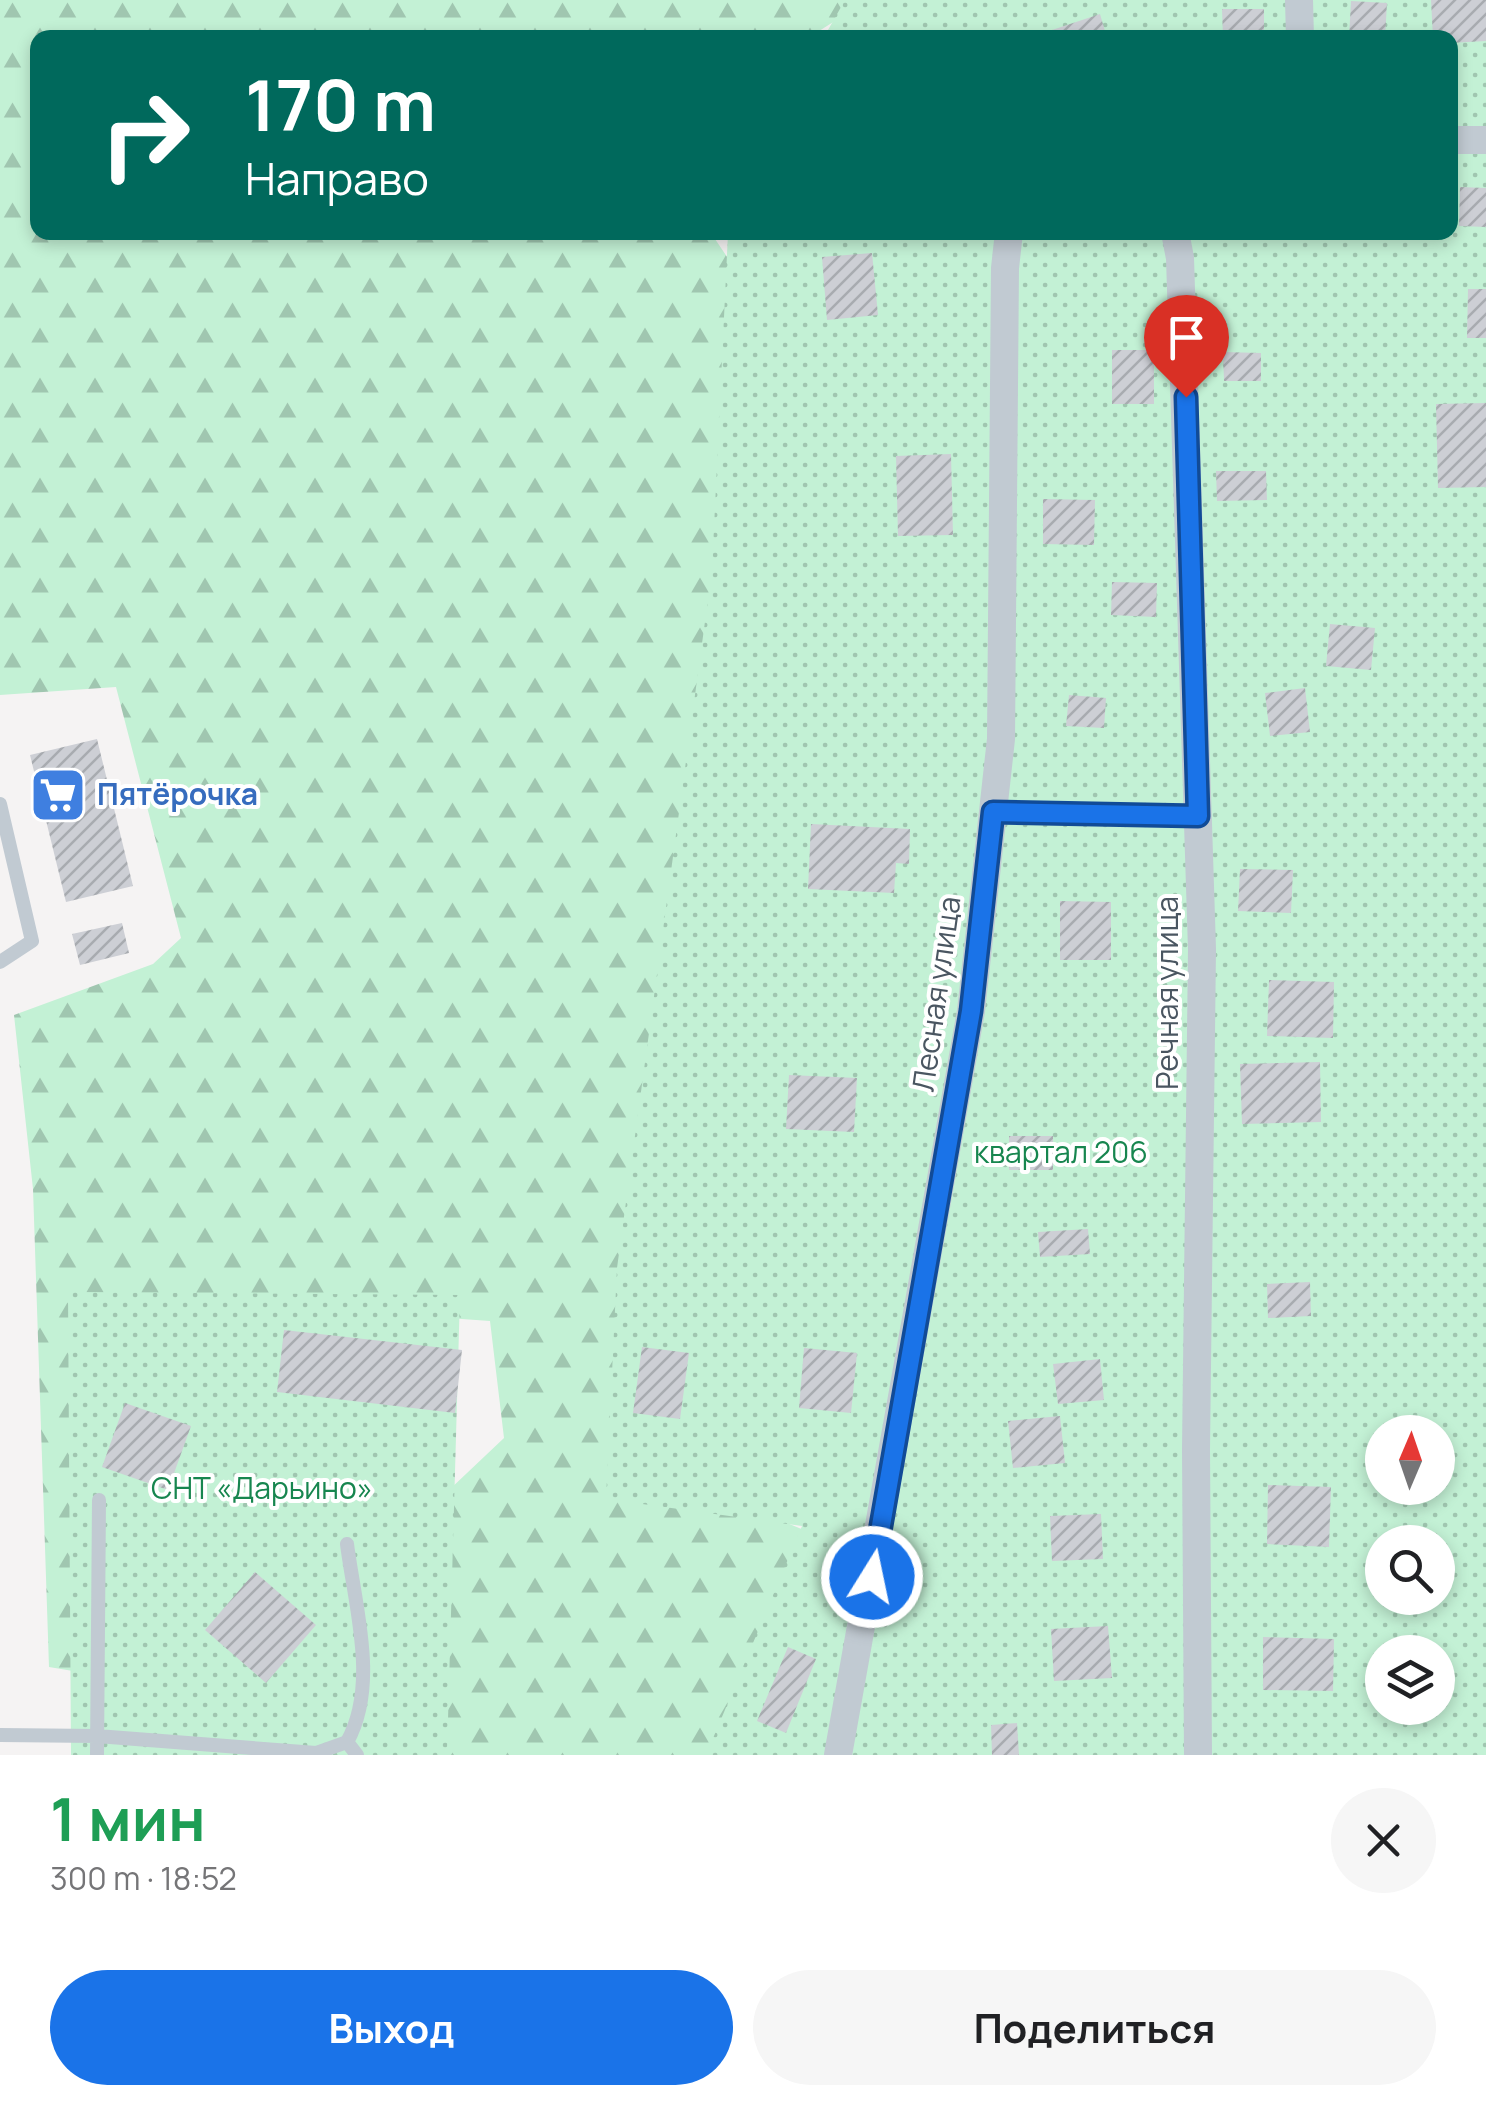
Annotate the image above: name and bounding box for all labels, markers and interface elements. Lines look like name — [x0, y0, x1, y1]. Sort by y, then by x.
text: 170 m — [245, 56, 436, 152]
icon: right — [80, 70, 210, 200]
text: Направо — [245, 147, 429, 209]
pin — [1144, 295, 1229, 398]
icon: arrive — [1159, 310, 1214, 365]
supermarket icon: Пятёрочка — [28, 765, 88, 825]
place label: Пятёрочка — [97, 773, 258, 814]
street label: Лесная улица — [902, 893, 970, 1094]
street label: Речная улица — [1146, 896, 1187, 1090]
park label: квартал 206 — [974, 1131, 1148, 1172]
north arrow — [1365, 1415, 1455, 1505]
map controls — [1365, 1415, 1455, 1725]
park label: СНТ «Дарьино» — [151, 1467, 373, 1508]
position arrow — [820, 1525, 924, 1629]
button: search — [1365, 1525, 1455, 1615]
button: layers — [1365, 1635, 1455, 1725]
text: 1 мин — [50, 1777, 206, 1859]
button: close — [1331, 1788, 1436, 1893]
text: 300 m · 18:52 — [50, 1856, 237, 1900]
button: Выход — [50, 1970, 733, 2085]
button: Поделиться — [753, 1970, 1436, 2085]

